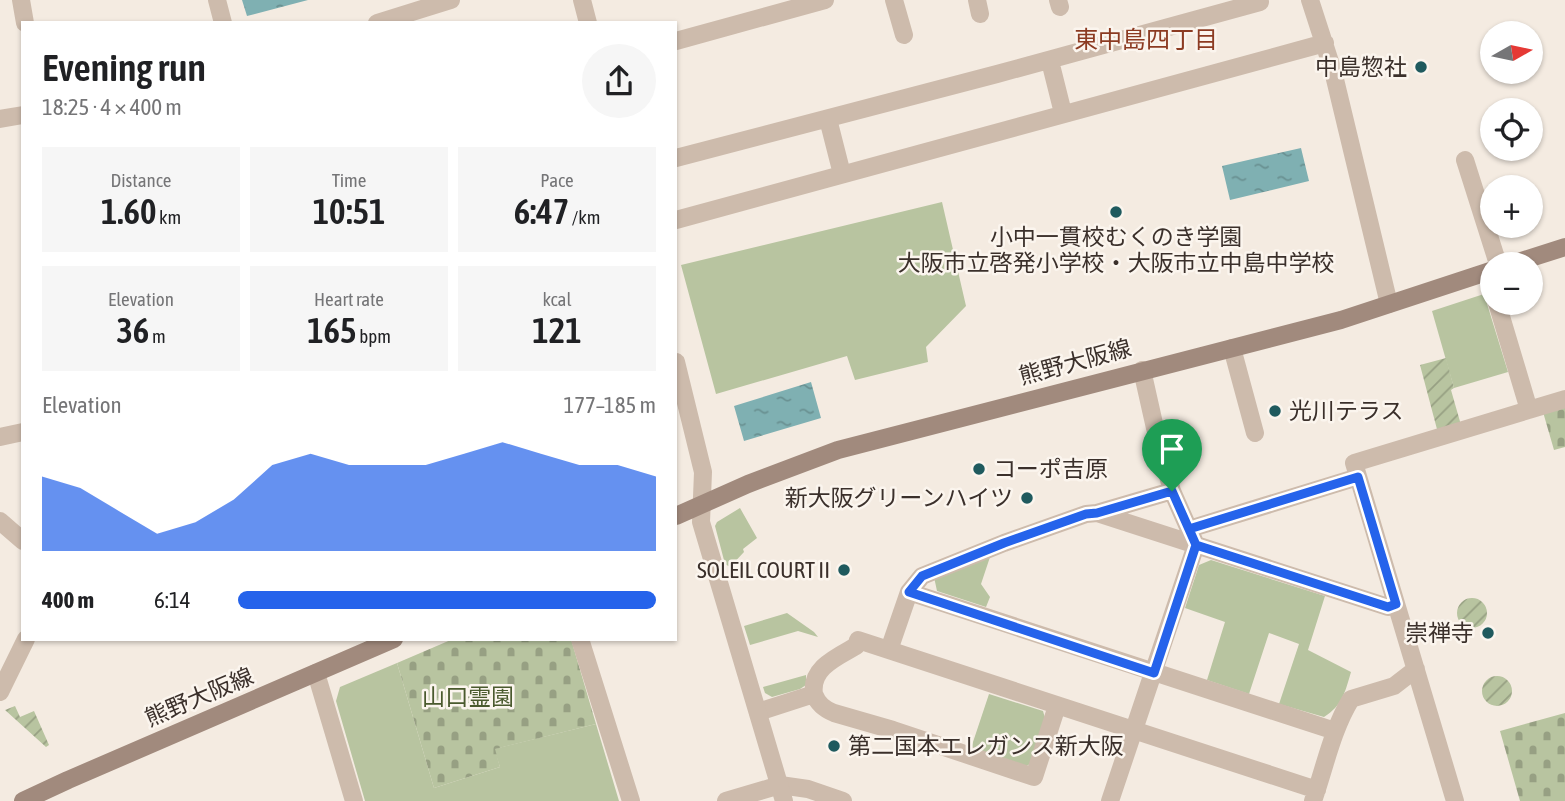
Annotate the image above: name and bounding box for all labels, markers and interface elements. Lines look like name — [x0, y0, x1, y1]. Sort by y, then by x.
north arrow — [1480, 21, 1544, 84]
map controls — [1480, 21, 1543, 315]
district label: 東中島四丁目 — [1074, 26, 1218, 53]
button: share — [582, 44, 656, 118]
text: Evening run — [42, 46, 206, 89]
place label: 中島惣社 — [1315, 54, 1407, 80]
marker: 中島惣社 — [1413, 59, 1429, 75]
text: 18:25 · 4 × 400 m — [42, 94, 182, 120]
button: locate — [1480, 98, 1543, 161]
text: Distance — [111, 169, 171, 191]
text: Time — [332, 169, 366, 191]
text: Pace — [540, 169, 574, 191]
button: + — [1480, 175, 1543, 238]
text: 1.60 — [101, 191, 156, 231]
text: 10:51 — [313, 191, 385, 231]
text: 6:47 — [514, 191, 569, 231]
marker: 小中一貫校むくのき学園 大阪市立啓発小学校・大阪市立中島中学校 — [1108, 204, 1124, 220]
text: km — [156, 206, 181, 228]
text: /km — [569, 206, 600, 228]
place label: 小中一貫校むくのき学園 大阪市立啓発小学校・大阪市立中島中学校 — [898, 224, 1335, 276]
button: − — [1480, 252, 1543, 315]
text: Elevation — [108, 288, 174, 310]
text: Heart rate — [314, 288, 384, 310]
text: kcal — [543, 288, 571, 310]
text: 36 — [116, 310, 149, 350]
text: 165 — [307, 310, 357, 350]
text: 121 — [532, 310, 582, 350]
text: m — [149, 325, 166, 347]
text: bpm — [357, 325, 391, 347]
street label: 熊野大阪線 — [1016, 335, 1134, 389]
text: Elevation — [42, 392, 122, 418]
text: 177–185 m — [563, 392, 656, 418]
place label: 光川テラス — [1289, 398, 1404, 424]
marker: 光川テラス — [1267, 403, 1283, 419]
pin — [1142, 419, 1202, 491]
icon: arrive — [1153, 430, 1191, 468]
place label: コーポ吉原 — [993, 456, 1108, 482]
marker: コーポ吉原 — [971, 461, 987, 477]
place label: 新大阪グリーンハイツ — [785, 485, 1013, 511]
marker: 新大阪グリーンハイツ — [1019, 490, 1035, 506]
place label: SOLEIL COURT II — [697, 557, 830, 583]
marker: SOLEIL COURT II — [836, 562, 852, 578]
text: 400 m — [42, 587, 94, 613]
text: 6:14 — [154, 587, 191, 613]
place label: 崇禅寺 — [1405, 620, 1474, 646]
marker: 崇禅寺 — [1480, 625, 1496, 641]
street label: 熊野大阪線 — [141, 663, 257, 731]
park label: 山口霊園 — [422, 684, 514, 710]
place label: 第二国本エレガンス新大阪 — [848, 733, 1124, 759]
marker: 第二国本エレガンス新大阪 — [826, 738, 842, 754]

